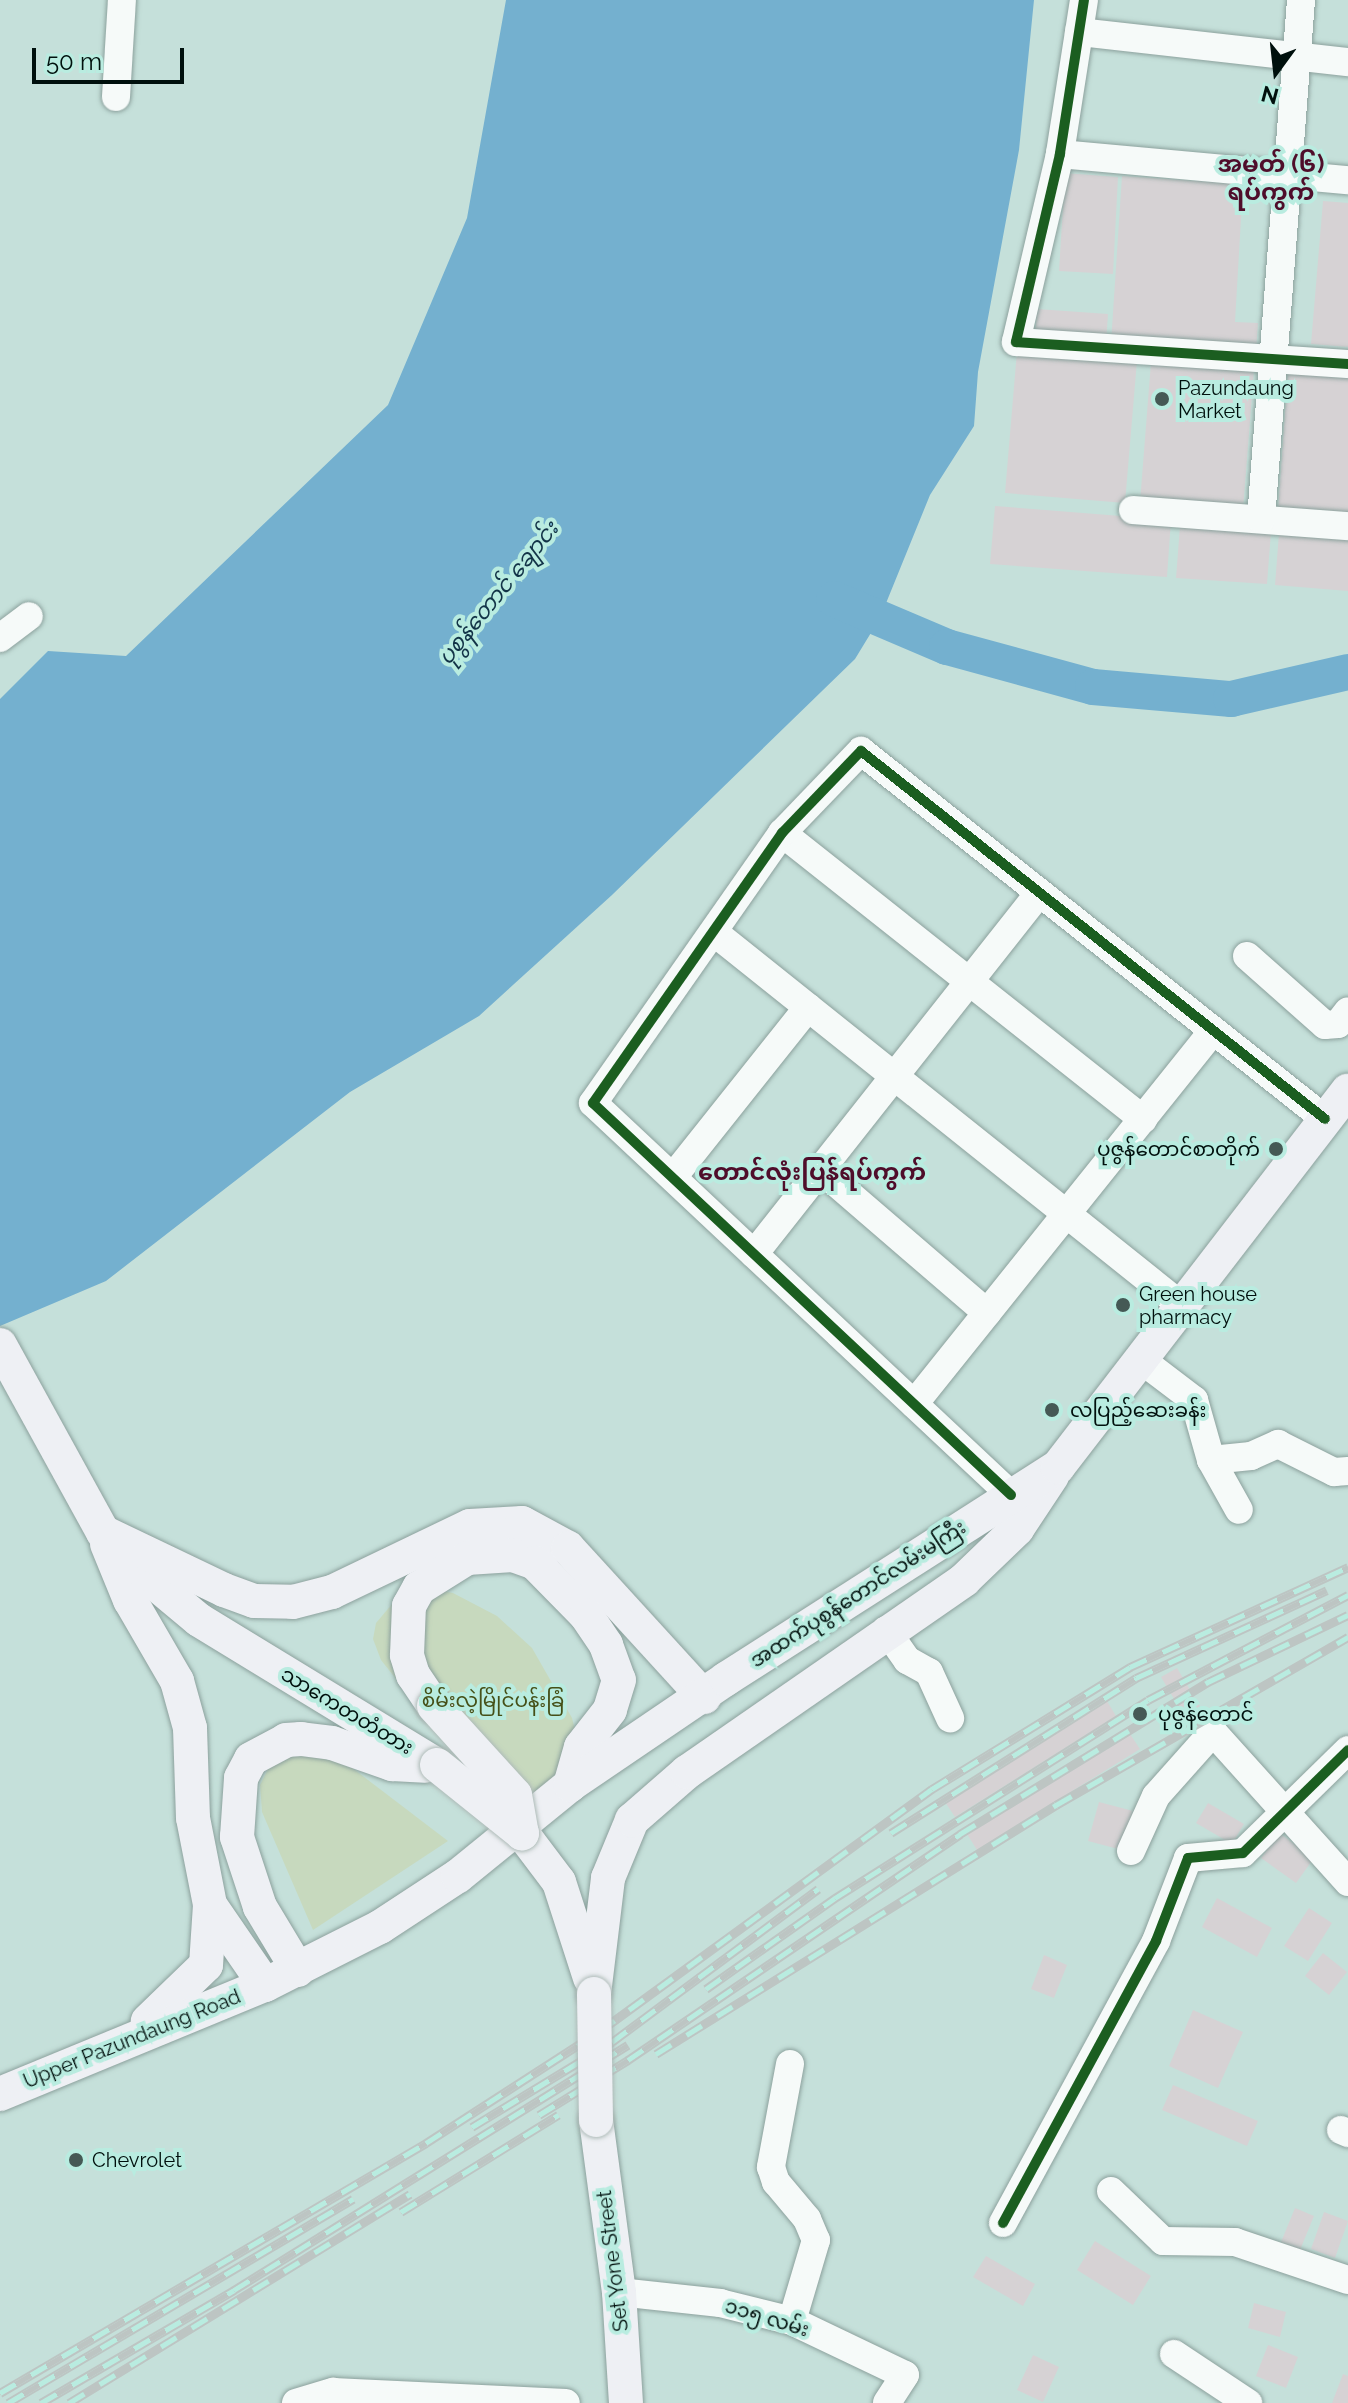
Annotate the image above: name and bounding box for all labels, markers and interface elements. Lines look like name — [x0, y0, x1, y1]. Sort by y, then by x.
scale bar — [36, 32, 188, 82]
north arrow — [1236, 32, 1316, 112]
text: 50 m — [46, 47, 102, 76]
text: N — [1258, 80, 1281, 110]
district label: အမှတ် (၆) ရပ်ကွက် — [1218, 150, 1324, 206]
place label: Pazundaung Market — [1178, 376, 1294, 423]
marker: Pazundaung Market — [1153, 390, 1171, 408]
water label: ပုစွန်တောင် ချောင်း — [432, 516, 564, 670]
place label: ပုဇွန်တောင်စာတိုက် — [1097, 1137, 1260, 1161]
marker: ပုဇွန်တောင်စာတိုက် — [1267, 1140, 1285, 1158]
district label: တောင်လုံးပြန်ရပ်ကွက် — [698, 1158, 926, 1186]
place label: Green house pharmacy — [1139, 1282, 1257, 1329]
marker: Green house pharmacy — [1114, 1296, 1132, 1314]
place label: လပြည့်ဆေးခန်း — [1070, 1398, 1206, 1422]
marker: လပြည့်ဆေးခန်း — [1041, 1399, 1063, 1421]
street label: အထက်ပုစွန်တောင်လမ်းမကြီး — [746, 1515, 970, 1673]
street label: သာကေတတံတား — [277, 1662, 417, 1760]
park label: စိမ်းလဲ့မြိုင်ပန်းခြံ — [422, 1688, 564, 1712]
place label: ပုဇွန်တောင် — [1158, 1702, 1254, 1726]
marker: ပုဇွန်တောင် — [1129, 1703, 1151, 1725]
street label: Upper Pazundaung Road — [20, 1984, 244, 2094]
place label: Chevrolet — [92, 2148, 182, 2172]
marker: Chevrolet — [67, 2151, 85, 2169]
street label: Set Yone Street — [592, 2189, 634, 2333]
street label: ၁၁၅ လမ်း — [722, 2294, 812, 2342]

